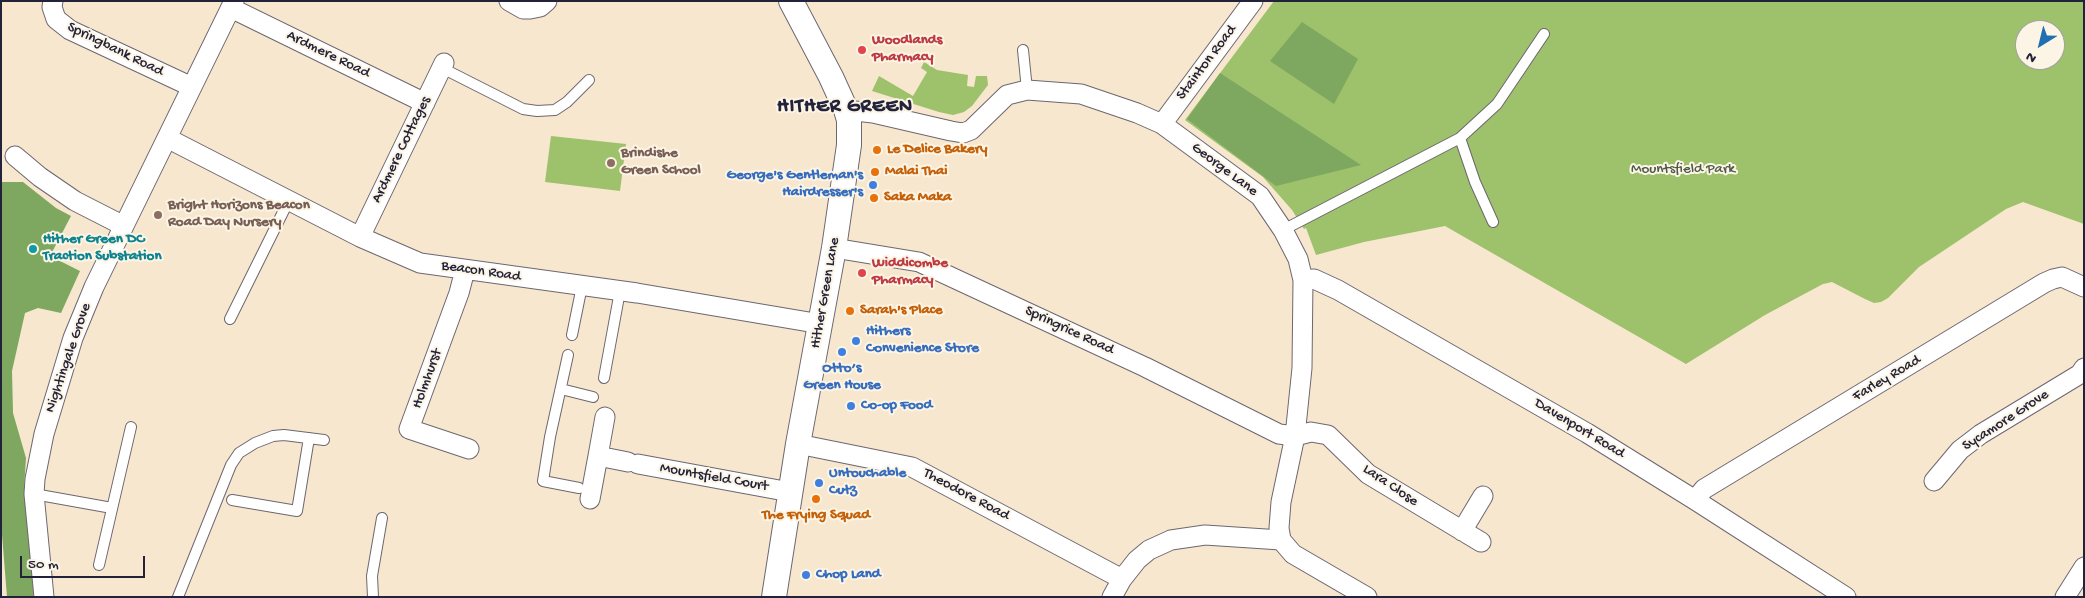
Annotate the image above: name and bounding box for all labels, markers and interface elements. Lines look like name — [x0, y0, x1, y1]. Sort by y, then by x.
street label: Springbank Road — [64, 19, 166, 81]
north arrow — [2015, 20, 2065, 70]
street label: Stainton Road — [1173, 22, 1241, 104]
street label: Ardmere Road — [283, 27, 373, 83]
place label: Woodlands Pharmacy — [872, 32, 942, 67]
marker: Woodlands Pharmacy — [856, 44, 868, 56]
text: N — [2023, 47, 2040, 66]
street label: Ardmere Cottages — [368, 94, 436, 206]
district label: HITHER GREEN — [775, 96, 915, 120]
street label: George Lane — [1187, 139, 1261, 201]
place label: Le Delice Bakery — [887, 141, 987, 159]
marker: Le Delice Bakery — [871, 144, 883, 156]
place label: Brindishe Green School — [621, 145, 701, 180]
marker: Brindishe Green School — [605, 157, 617, 169]
park label: Mountsfield Park — [1631, 161, 1735, 179]
place label: Malai Thai — [885, 163, 948, 181]
marker: Malai Thai — [869, 166, 881, 178]
place label: George's Gentleman's Hairdresser's — [727, 167, 863, 202]
marker: George's Gentleman's Hairdresser's — [867, 179, 879, 191]
place label: Saka Maka — [884, 189, 952, 207]
marker: Saka Maka — [868, 192, 880, 204]
place label: Bright Horizons Beacon Road Day Nursery — [168, 197, 310, 232]
marker: Bright Horizons Beacon Road Day Nursery — [152, 209, 164, 221]
place label: Hither Green DC Traction Substation — [43, 231, 162, 266]
street label: Hither Green Lane — [807, 236, 845, 350]
marker: Hither Green DC Traction Substation — [27, 243, 39, 255]
place label: Widdicombe Pharmacy — [872, 255, 948, 290]
street label: Beacon Road — [440, 258, 522, 286]
marker: Widdicombe Pharmacy — [856, 267, 868, 279]
street label: Nightingale Grove — [42, 301, 96, 415]
place label: Sarah's Place — [860, 302, 943, 320]
street label: Springrice Road — [1022, 302, 1116, 360]
marker: Sarah's Place — [844, 305, 856, 317]
place label: Hithers Convenience Store — [866, 323, 979, 358]
marker: Hithers Convenience Store — [850, 335, 862, 347]
marker: Otto’s Green House — [836, 346, 848, 358]
street label: Holmhurst — [409, 347, 447, 411]
street label: Farley Road — [1850, 352, 1924, 406]
place label: Otto’s Green House — [803, 360, 881, 395]
street label: Sycamore Grove — [1959, 386, 2053, 456]
street label: Davenport Road — [1530, 395, 1628, 463]
place label: Co-op Food — [861, 397, 932, 415]
marker: Co-op Food — [845, 400, 857, 412]
street label: Mountsfield Court — [658, 460, 770, 496]
street label: Lara Close — [1359, 461, 1421, 511]
place label: Untouchable Cutz — [829, 465, 906, 500]
street label: Theodore Road — [920, 465, 1012, 525]
marker: Untouchable Cutz — [813, 477, 825, 489]
marker: The Frying Squad — [810, 493, 822, 505]
place label: The Frying Squad — [762, 507, 870, 525]
scale bar — [22, 546, 148, 578]
text: 50 m — [28, 556, 59, 574]
place label: Chop Land — [816, 566, 881, 584]
marker: Chop Land — [800, 569, 812, 581]

